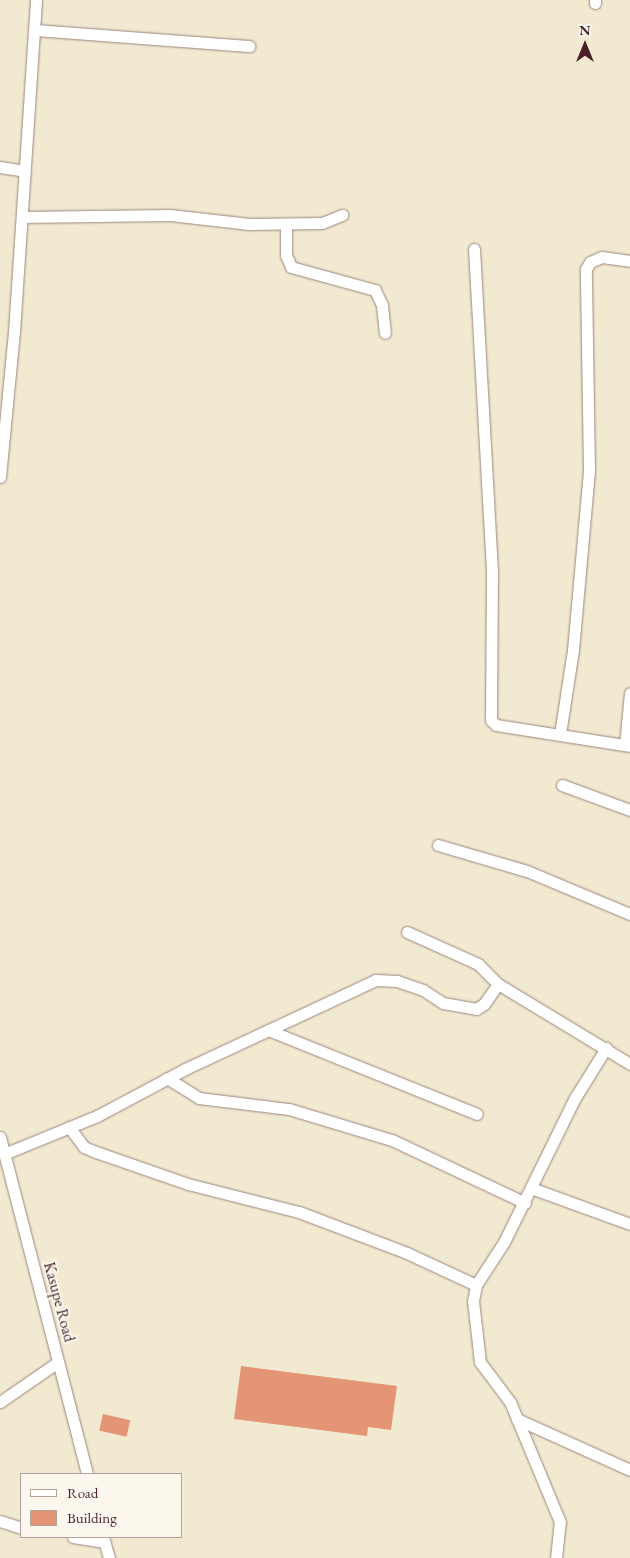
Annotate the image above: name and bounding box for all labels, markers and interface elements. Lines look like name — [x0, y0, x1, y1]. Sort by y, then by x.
north arrow — [560, 20, 610, 70]
text: N — [579, 21, 591, 39]
street label: Kasupe Road — [39, 1260, 79, 1344]
legend — [20, 1473, 182, 1538]
text: Road — [67, 1483, 98, 1502]
text: Building — [67, 1508, 117, 1527]

